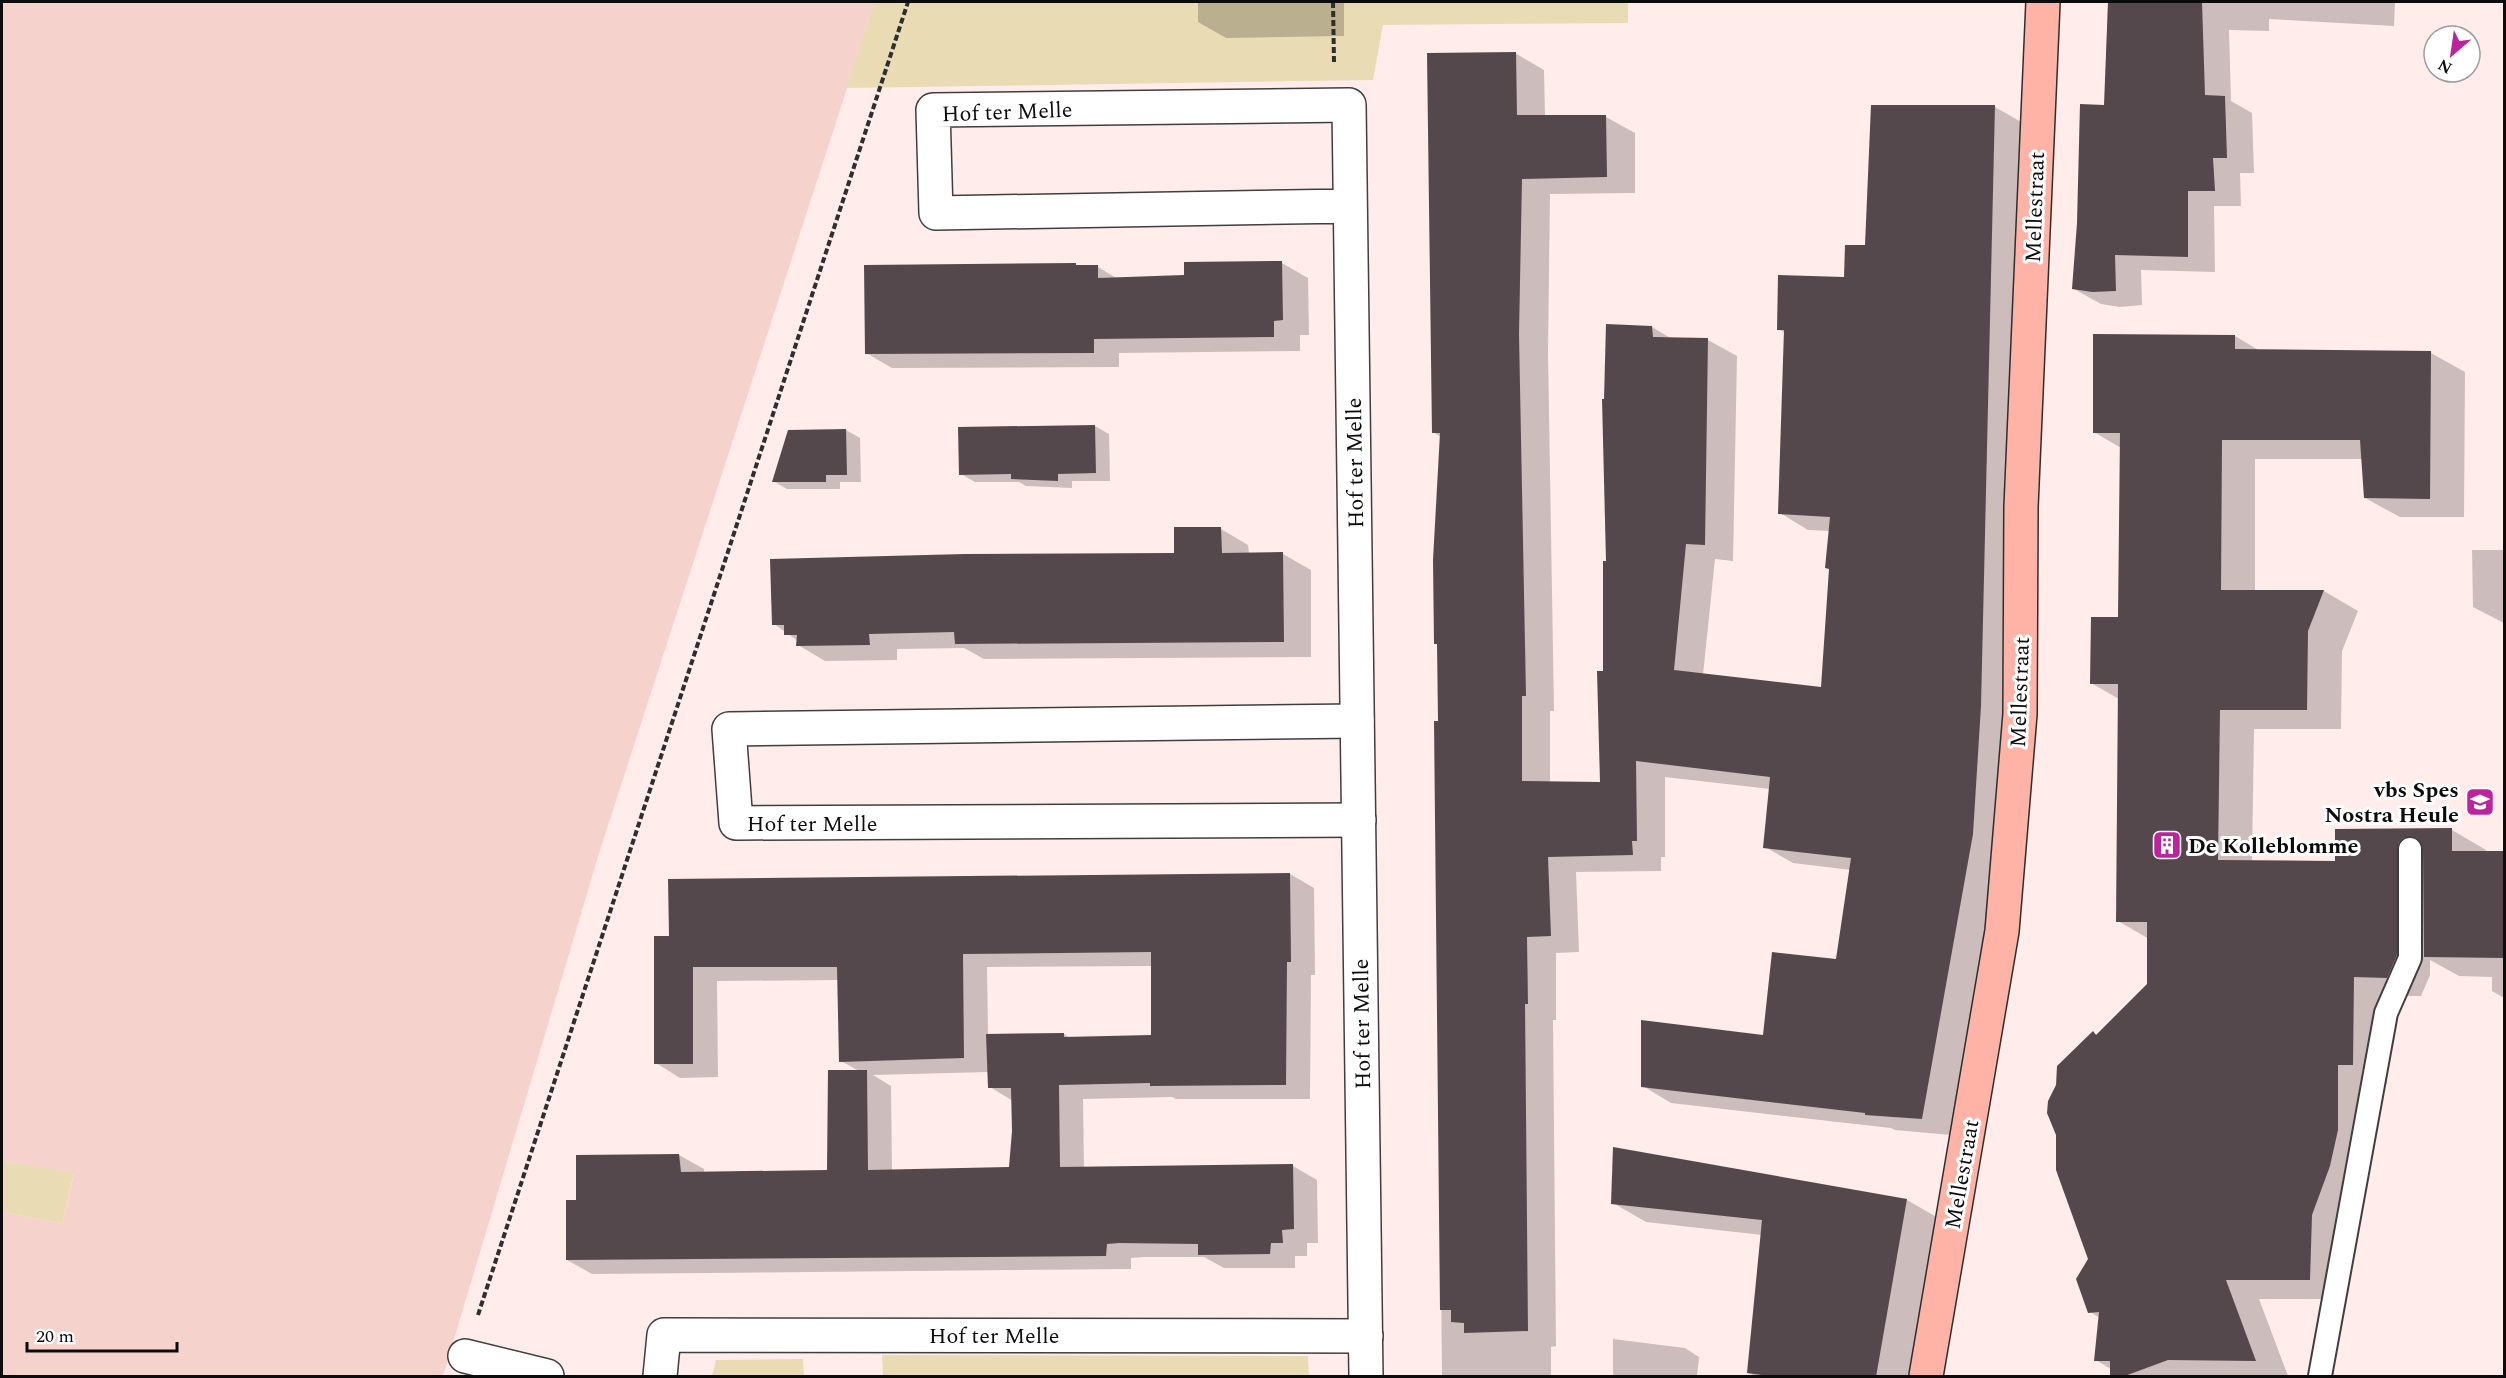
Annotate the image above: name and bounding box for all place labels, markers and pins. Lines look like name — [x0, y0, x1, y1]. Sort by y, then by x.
place label: vbs Spes Nostra Heule — [2324, 774, 2459, 832]
school or university icon: vbs Spes Nostra Heule — [2464, 786, 2496, 818]
building icon: De Kolleblomme — [2151, 829, 2183, 861]
place label: De Kolleblomme — [2188, 830, 2359, 863]

